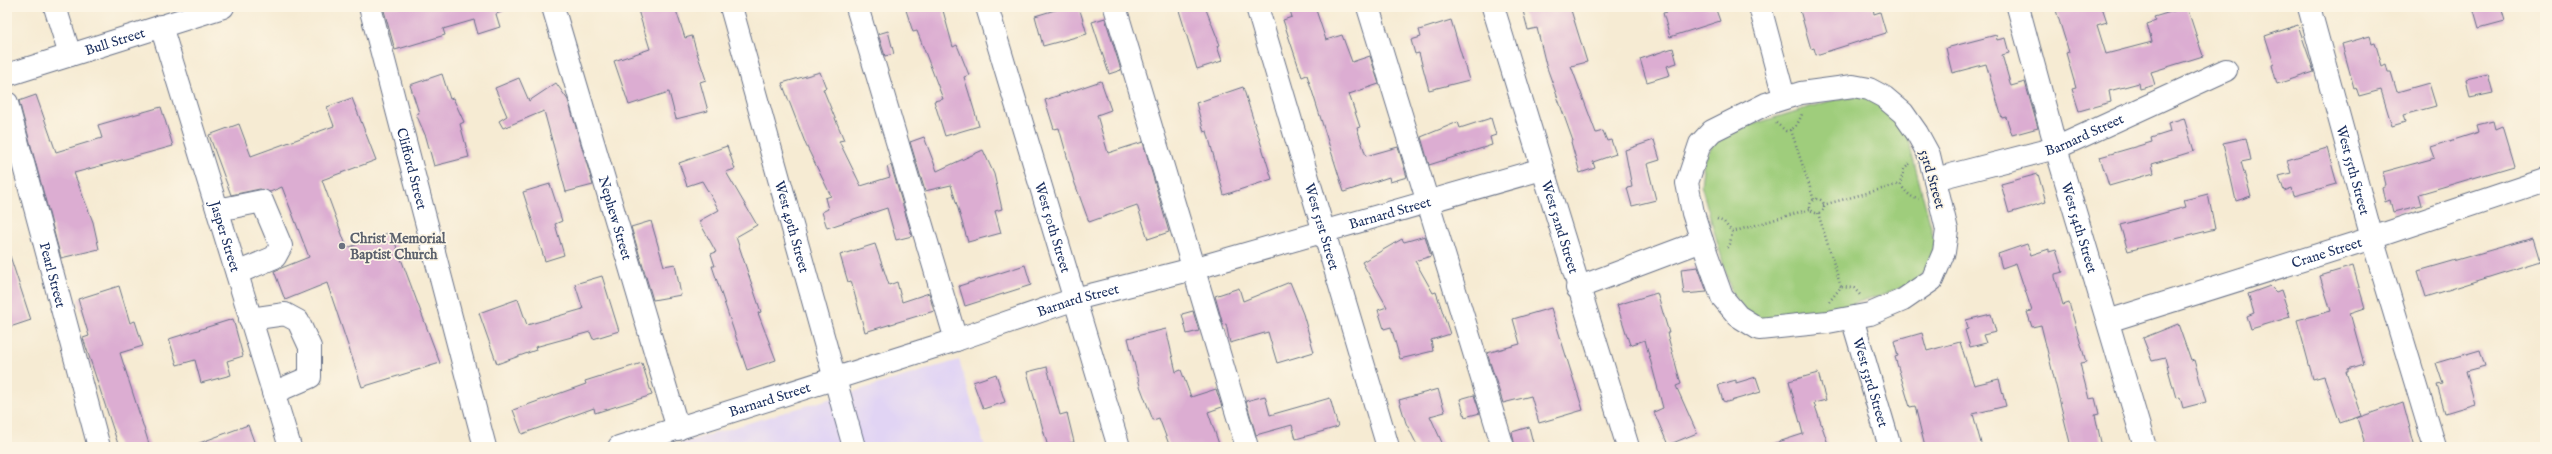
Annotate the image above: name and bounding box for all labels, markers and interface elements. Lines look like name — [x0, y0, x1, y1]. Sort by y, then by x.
street label: Bull Street — [83, 24, 148, 60]
street label: Barnard Street — [2043, 110, 2127, 160]
street label: West 55th Street — [2332, 123, 2373, 217]
street label: Clifford Street — [392, 126, 431, 212]
street label: 53rd Street — [1915, 148, 1949, 211]
street label: Nephew Street — [594, 174, 636, 263]
street label: West 52nd Street — [1537, 178, 1582, 276]
street label: West 49th Street — [770, 179, 813, 275]
street label: West 50th Street — [1030, 180, 1074, 275]
street label: West 54th Street — [2057, 180, 2101, 276]
street label: West 51st Street — [1300, 181, 1343, 273]
street label: Barnard Street — [1347, 193, 1433, 234]
street label: Jasper Street — [205, 197, 244, 275]
place label: Christ Memorial Baptist Church — [350, 230, 447, 264]
street label: Crane Street — [2289, 234, 2364, 273]
street label: Pearl Street — [35, 240, 69, 310]
marker: Christ Memorial Baptist Church — [337, 241, 347, 251]
street label: Barnard Street — [1035, 280, 1121, 321]
street label: West 53rd Street — [1848, 336, 1892, 430]
street label: Barnard Street — [727, 379, 813, 422]

